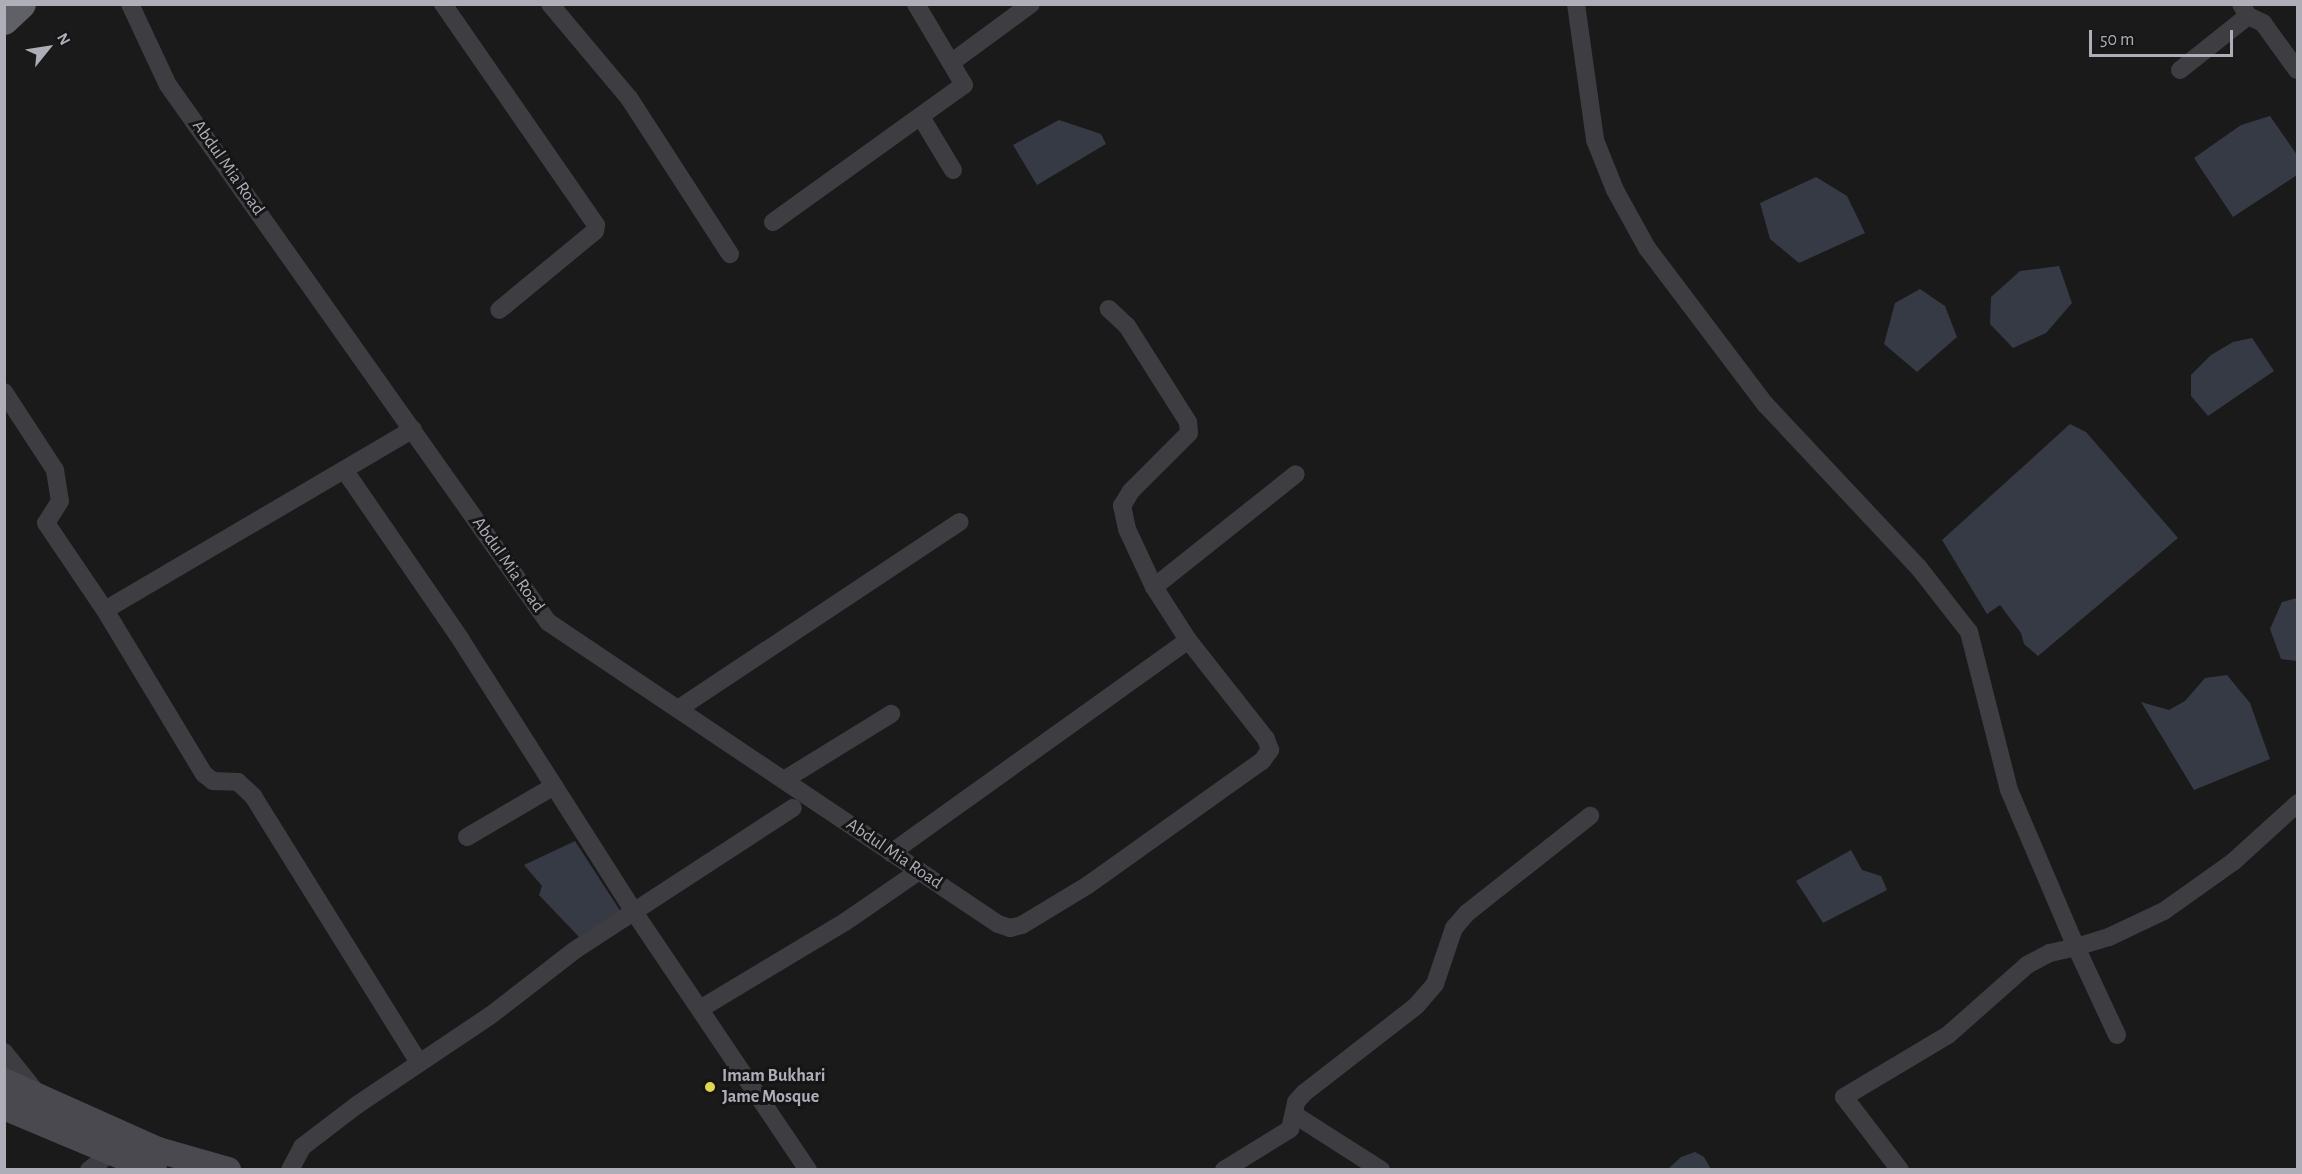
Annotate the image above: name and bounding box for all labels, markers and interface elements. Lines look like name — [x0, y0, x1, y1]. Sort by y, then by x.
north arrow — [18, 18, 78, 78]
scale bar — [2092, 18, 2236, 56]
text: N — [54, 30, 73, 48]
text: 50 m — [2100, 31, 2134, 49]
street label: Abdul Mia Road — [187, 116, 269, 220]
street label: Abdul Mia Road — [467, 513, 549, 617]
street label: Abdul Mia Road — [842, 814, 946, 894]
place label: Imam Bukhari Jame Mosque — [722, 1066, 825, 1108]
marker: Imam Bukhari Jame Mosque — [703, 1080, 717, 1094]

